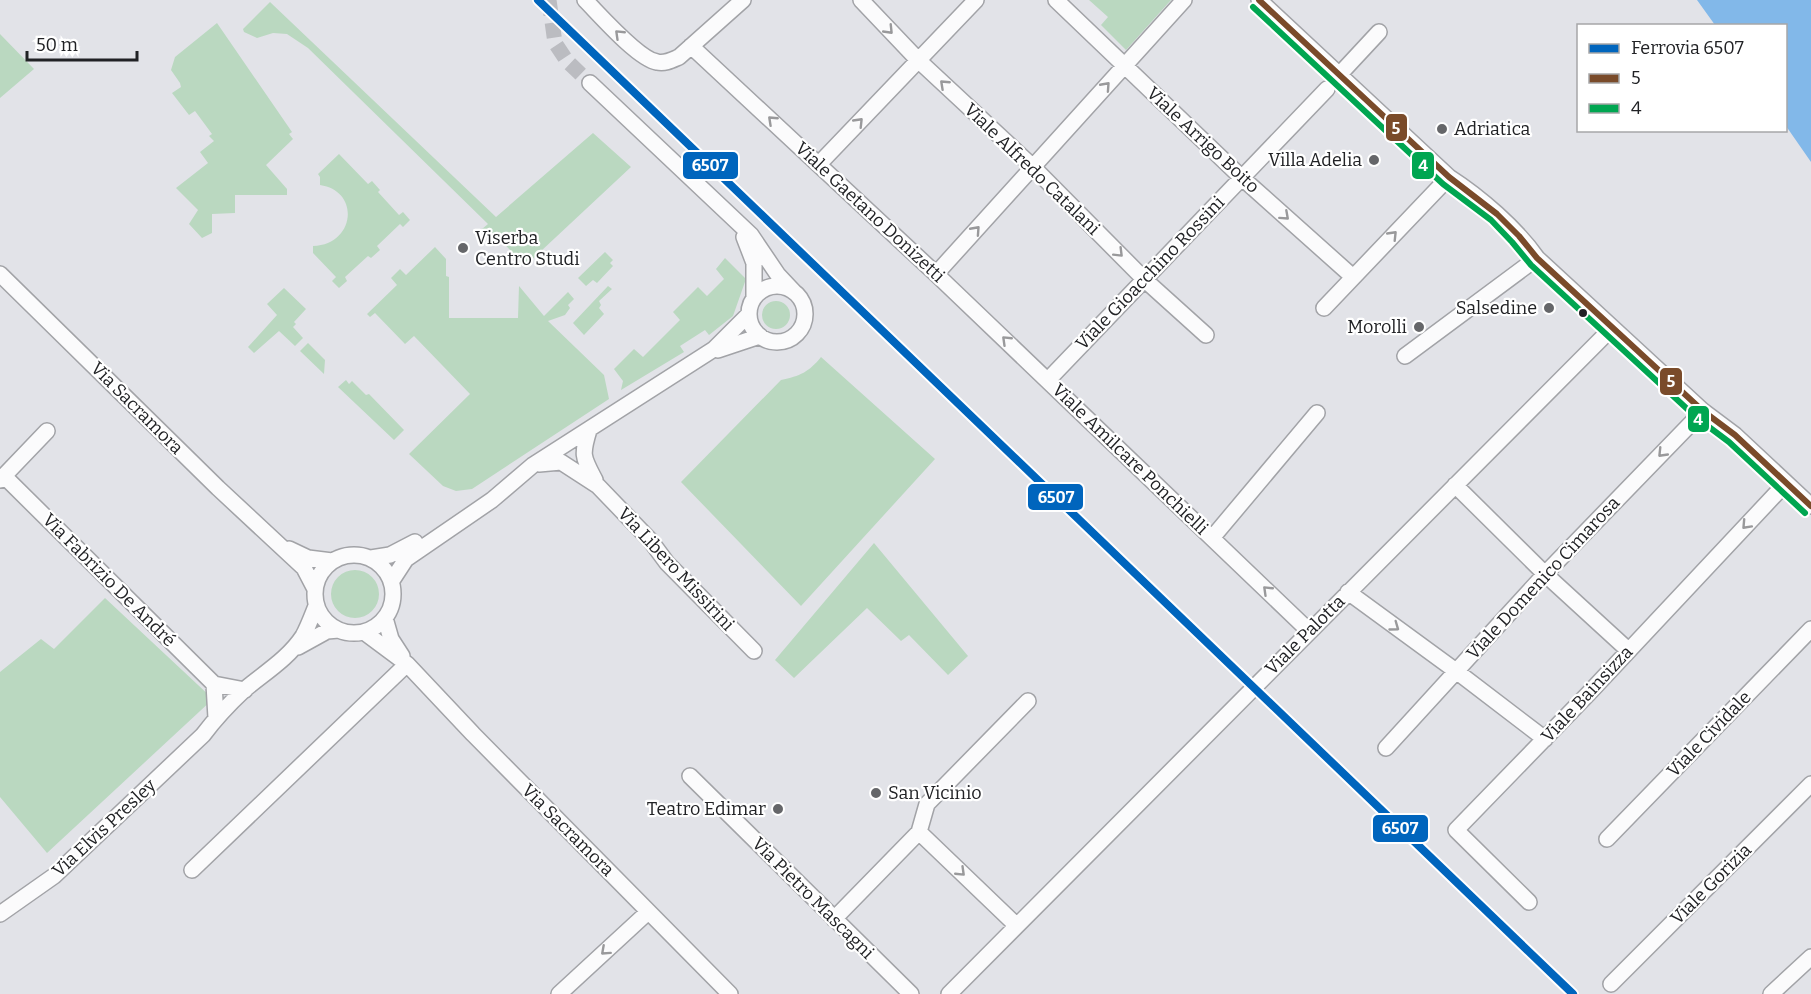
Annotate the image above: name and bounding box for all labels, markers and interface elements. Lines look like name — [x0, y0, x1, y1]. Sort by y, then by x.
one-way arrow — [882, 23, 893, 34]
scale bar — [27, 24, 136, 62]
legend — [1577, 24, 1787, 132]
one-way arrow — [616, 30, 627, 41]
text: 50 m — [36, 34, 78, 56]
text: Ferrovia 6507 — [1631, 37, 1744, 59]
text: 5 — [1631, 67, 1641, 89]
one-way arrow — [940, 80, 951, 91]
one-way arrow — [1099, 82, 1110, 93]
street label: Viale Arrigo Boito — [1142, 82, 1264, 198]
text: 4 — [1631, 97, 1642, 119]
street label: Viale Alfredo Catalani — [960, 98, 1104, 240]
line badge: 5 — [1385, 113, 1408, 142]
one-way arrow — [768, 116, 778, 127]
one-way arrow — [852, 118, 863, 129]
place label: Adriatica — [1454, 118, 1531, 140]
text: 5 — [1392, 119, 1401, 138]
marker: Adriatica — [1435, 122, 1449, 136]
street label: Viale Gaetano Donizetti — [791, 137, 949, 287]
place label: Villa Adelia — [1268, 149, 1362, 171]
line badge: 6507 — [682, 151, 739, 180]
line badge: 4 — [1411, 151, 1435, 180]
marker: Villa Adelia — [1367, 153, 1381, 167]
text: 6507 — [692, 156, 729, 175]
text: 4 — [1418, 156, 1428, 175]
street label: Viale Gioacchino Rossini — [1071, 192, 1229, 354]
one-way arrow — [1278, 209, 1289, 220]
place label: Viserba Centro Studi — [475, 227, 580, 270]
one-way arrow — [969, 227, 980, 237]
one-way arrow — [1386, 231, 1397, 242]
marker: Viserba Centro Studi — [456, 241, 470, 255]
one-way arrow — [1112, 246, 1122, 257]
place label: Salsedine — [1456, 297, 1537, 319]
marker: Salsedine — [1542, 301, 1556, 315]
unlabelled marker — [1577, 307, 1589, 319]
place label: Morolli — [1347, 316, 1407, 338]
marker: Morolli — [1412, 320, 1426, 334]
one-way arrow — [1002, 336, 1013, 347]
street label: Via Sacramora — [86, 357, 188, 459]
line badge: 5 — [1659, 367, 1683, 396]
text: 5 — [1667, 372, 1676, 391]
street label: Viale Amilcare Ponchielli — [1047, 379, 1213, 539]
line badge: 4 — [1687, 405, 1710, 433]
text: 4 — [1693, 410, 1703, 429]
one-way arrow — [1658, 447, 1669, 457]
line badge: 6507 — [1027, 483, 1084, 511]
text: 6507 — [1038, 488, 1075, 507]
street label: Viale Domenico Cimarosa — [1462, 492, 1624, 664]
street label: Via Libero Missirini — [613, 503, 739, 635]
street label: Via Fabrizio De André — [38, 509, 180, 651]
one-way arrow — [1742, 519, 1753, 529]
one-way arrow — [1263, 587, 1274, 598]
street label: Viale Palotta — [1261, 590, 1350, 679]
one-way arrow — [1389, 619, 1400, 630]
street label: Viale Bainsizza — [1537, 641, 1637, 747]
street label: Viale Cividale — [1662, 686, 1756, 782]
street label: Via Elvis Presley — [48, 774, 161, 882]
street label: Via Sacramora — [517, 779, 619, 881]
place label: San Vicinio — [888, 782, 982, 804]
marker: San Vicinio — [869, 786, 883, 800]
place label: Teatro Edimar — [647, 798, 766, 820]
marker: Teatro Edimar — [771, 802, 785, 816]
line badge: 6507 — [1372, 814, 1429, 843]
text: 6507 — [1382, 819, 1419, 838]
street label: Via Pietro Mascagni — [747, 832, 879, 964]
street label: Viale Gorizia — [1666, 839, 1756, 929]
one-way arrow — [954, 865, 965, 876]
one-way arrow — [601, 944, 612, 955]

